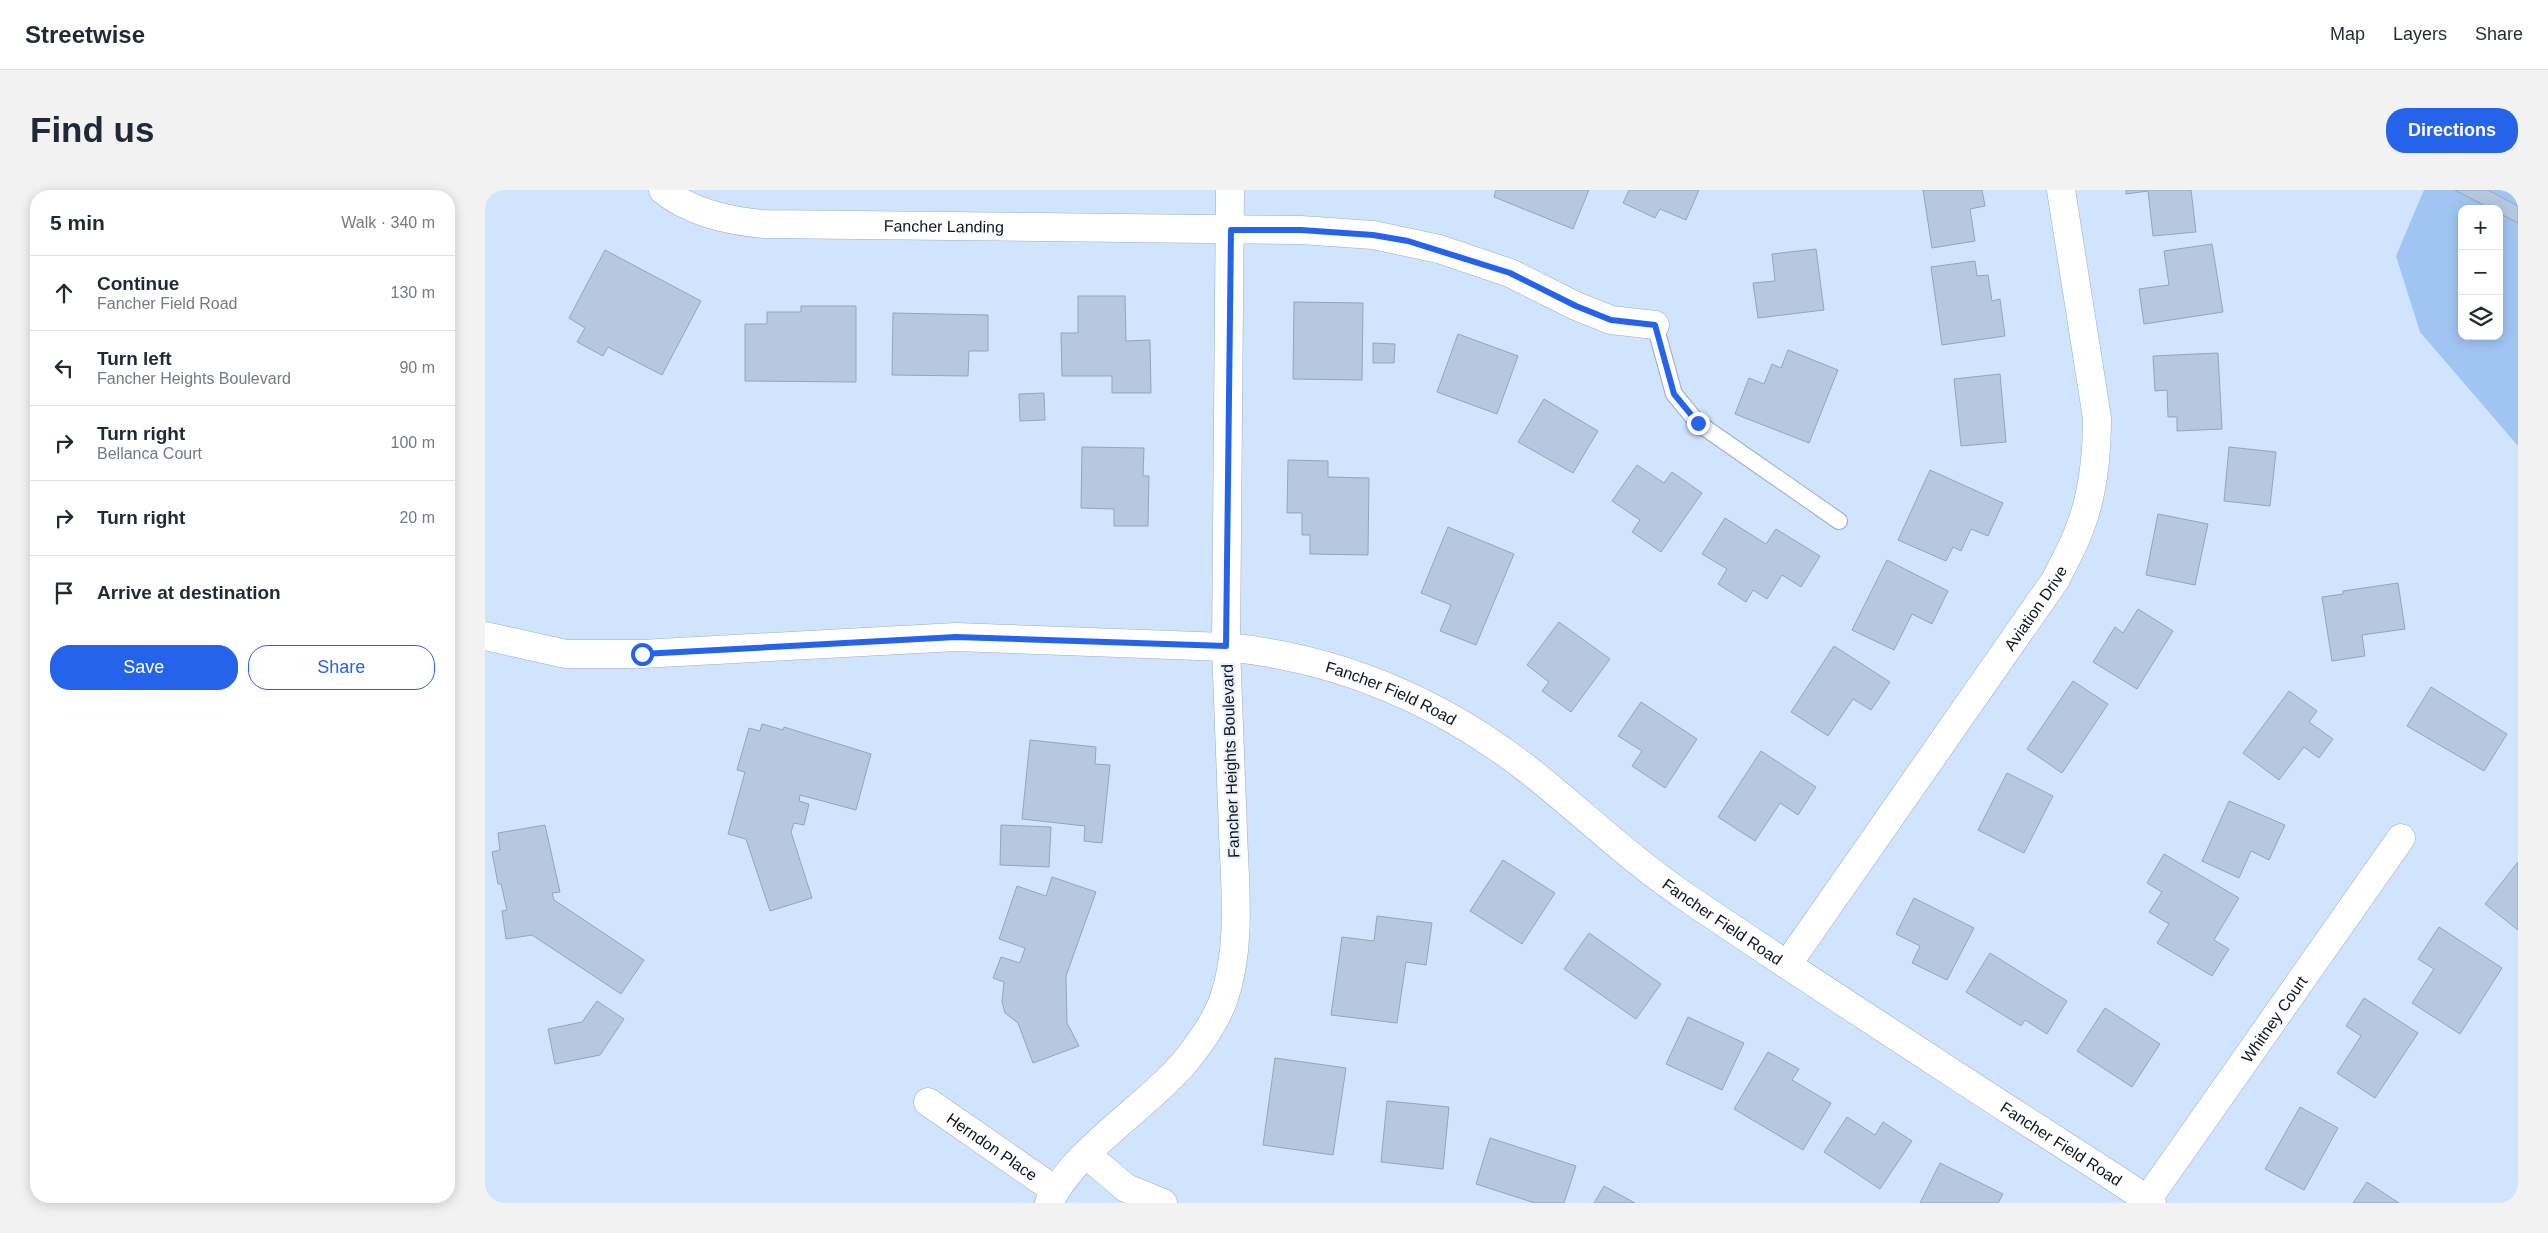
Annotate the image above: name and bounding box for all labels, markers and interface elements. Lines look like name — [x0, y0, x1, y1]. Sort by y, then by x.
text: Streetwise — [25, 21, 145, 48]
text: Map — [2330, 24, 2365, 44]
text: Layers — [2393, 24, 2447, 44]
text: Share — [2475, 24, 2523, 44]
button: Directions — [2386, 108, 2518, 153]
text: Find us — [30, 110, 154, 149]
map controls — [2458, 205, 2503, 340]
button: + — [2458, 205, 2503, 250]
text: 5 min — [50, 211, 105, 234]
text: Walk · 340 m — [341, 214, 435, 231]
street label: Fancher Landing — [884, 217, 1004, 236]
button: − — [2458, 250, 2503, 295]
text: Continue — [97, 273, 179, 294]
icon: ahead — [50, 279, 78, 307]
text: 130 m — [391, 284, 435, 301]
text: Fancher Field Road — [97, 295, 238, 312]
button: layers — [2458, 295, 2503, 340]
text: Turn left — [97, 348, 172, 369]
icon: left — [50, 354, 78, 382]
text: 90 m — [399, 359, 435, 376]
text: Fancher Heights Boulevard — [97, 370, 291, 387]
route end — [1687, 412, 1710, 435]
text: Turn right — [97, 423, 185, 444]
icon: right — [50, 429, 78, 457]
text: 100 m — [391, 434, 435, 451]
text: Bellanca Court — [97, 445, 202, 462]
icon: right — [50, 504, 78, 532]
text: Turn right — [97, 507, 185, 528]
text: 20 m — [399, 509, 435, 526]
street label: Aviation Drive — [2001, 563, 2070, 654]
icon: arrive — [50, 579, 78, 607]
text: Arrive at destination — [97, 582, 281, 603]
route start — [631, 643, 654, 666]
button: Save — [50, 645, 238, 690]
button: Share — [248, 645, 435, 690]
street label: Fancher Field Road — [1324, 658, 1459, 729]
street label: Fancher Heights Boulevard — [1219, 664, 1242, 858]
street label: Fancher Field Road — [1659, 875, 1785, 968]
street label: Whitney Court — [2238, 973, 2311, 1066]
street label: Fancher Field Road — [1997, 1099, 2125, 1189]
street label: Herndon Place — [943, 1110, 1040, 1184]

